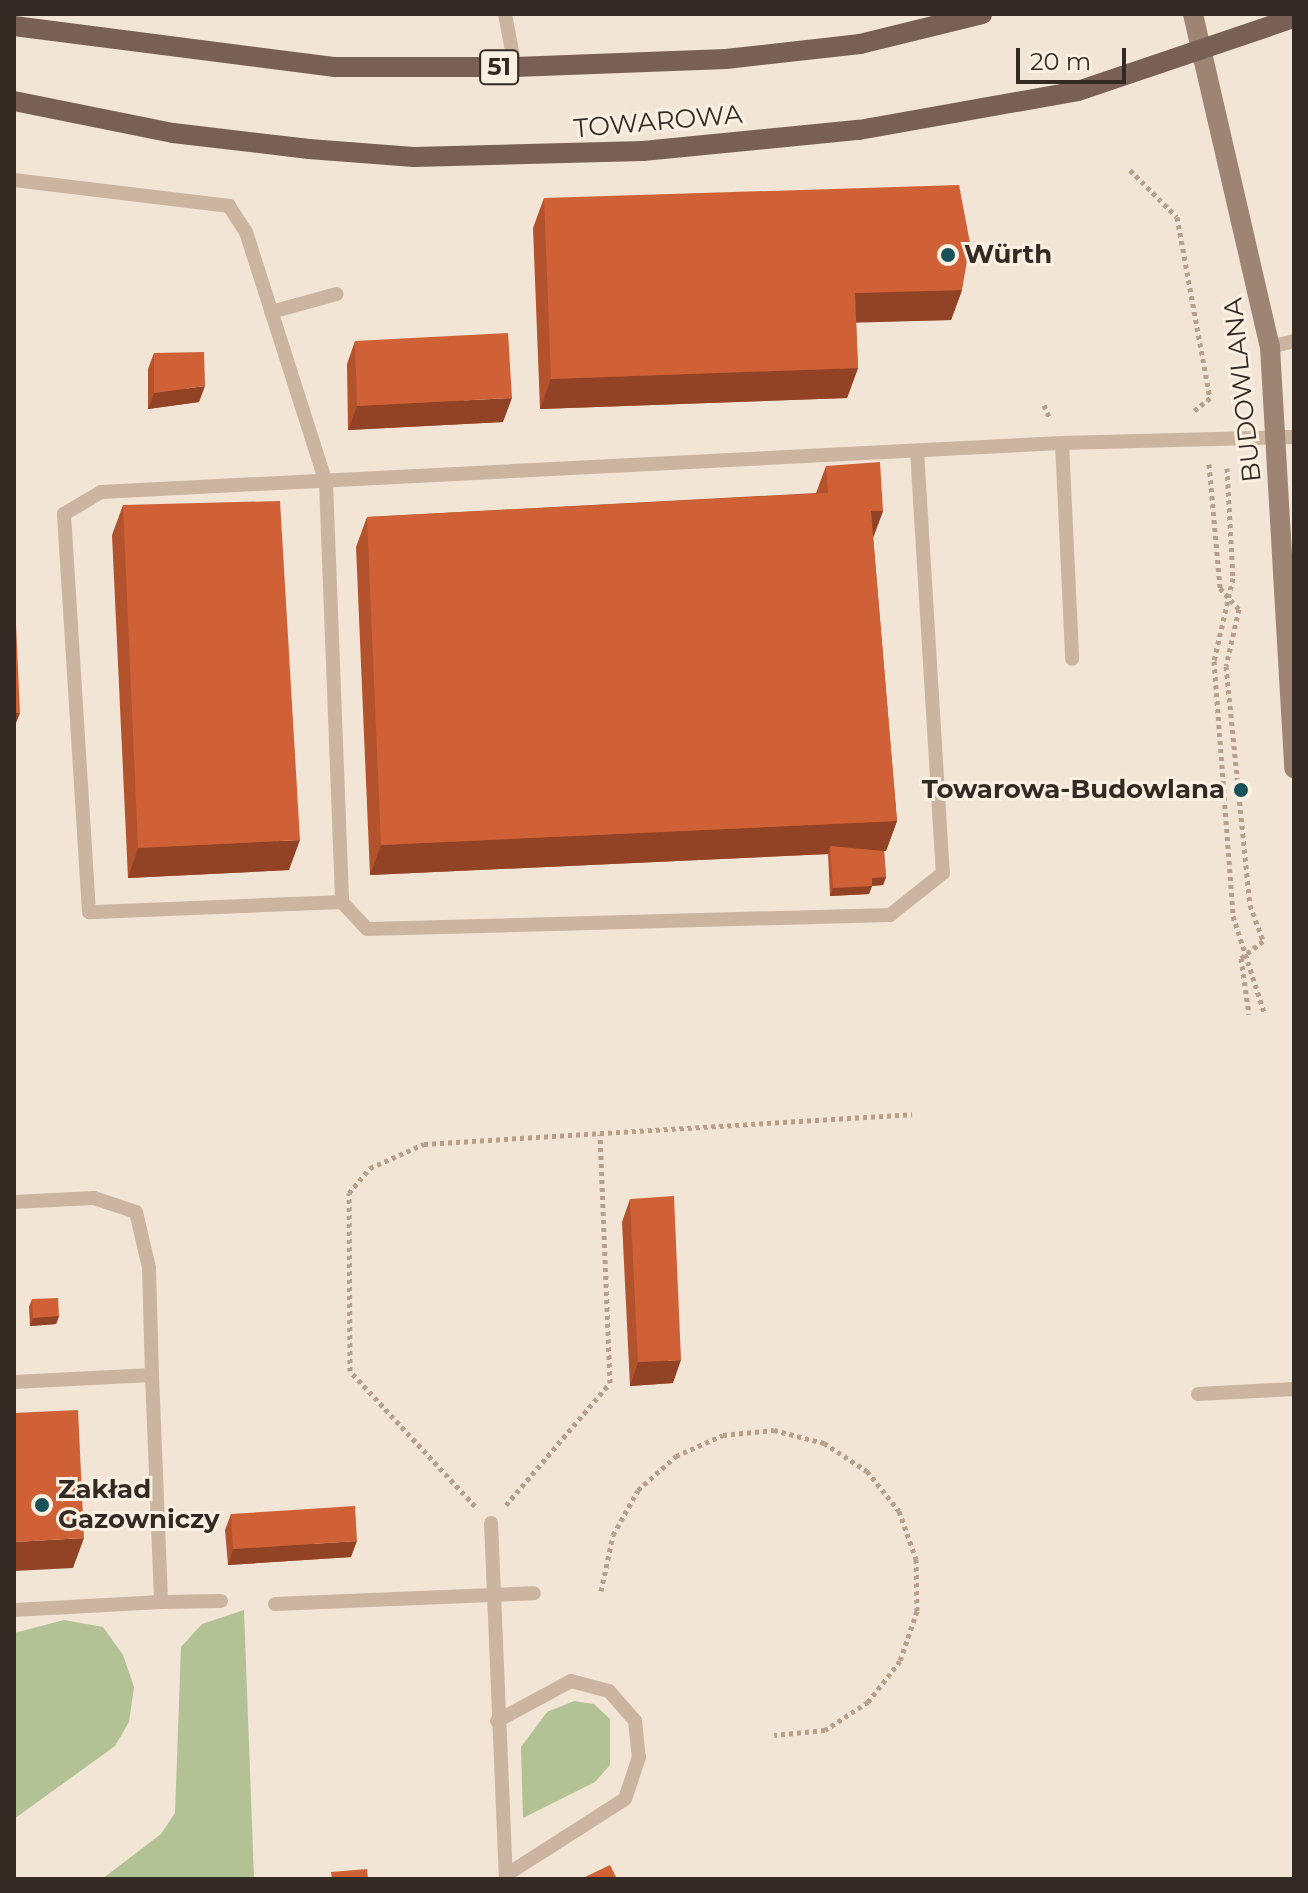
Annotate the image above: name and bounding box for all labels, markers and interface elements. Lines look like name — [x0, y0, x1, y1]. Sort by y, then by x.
scale bar — [1020, 32, 1130, 82]
road number: 51 — [479, 47, 519, 87]
text: 20 m — [1030, 47, 1091, 76]
street label: TOWAROWA — [572, 99, 744, 145]
place label: Würth — [964, 239, 1052, 271]
marker: Würth — [939, 246, 957, 264]
street label: BUDOWLANA — [1218, 296, 1268, 484]
place label: Towarowa-Budowlana — [922, 774, 1225, 806]
marker: Towarowa-Budowlana — [1232, 781, 1250, 799]
place label: Zakład Gazowniczy — [58, 1474, 220, 1536]
marker: Zakład Gazowniczy — [33, 1496, 51, 1514]

